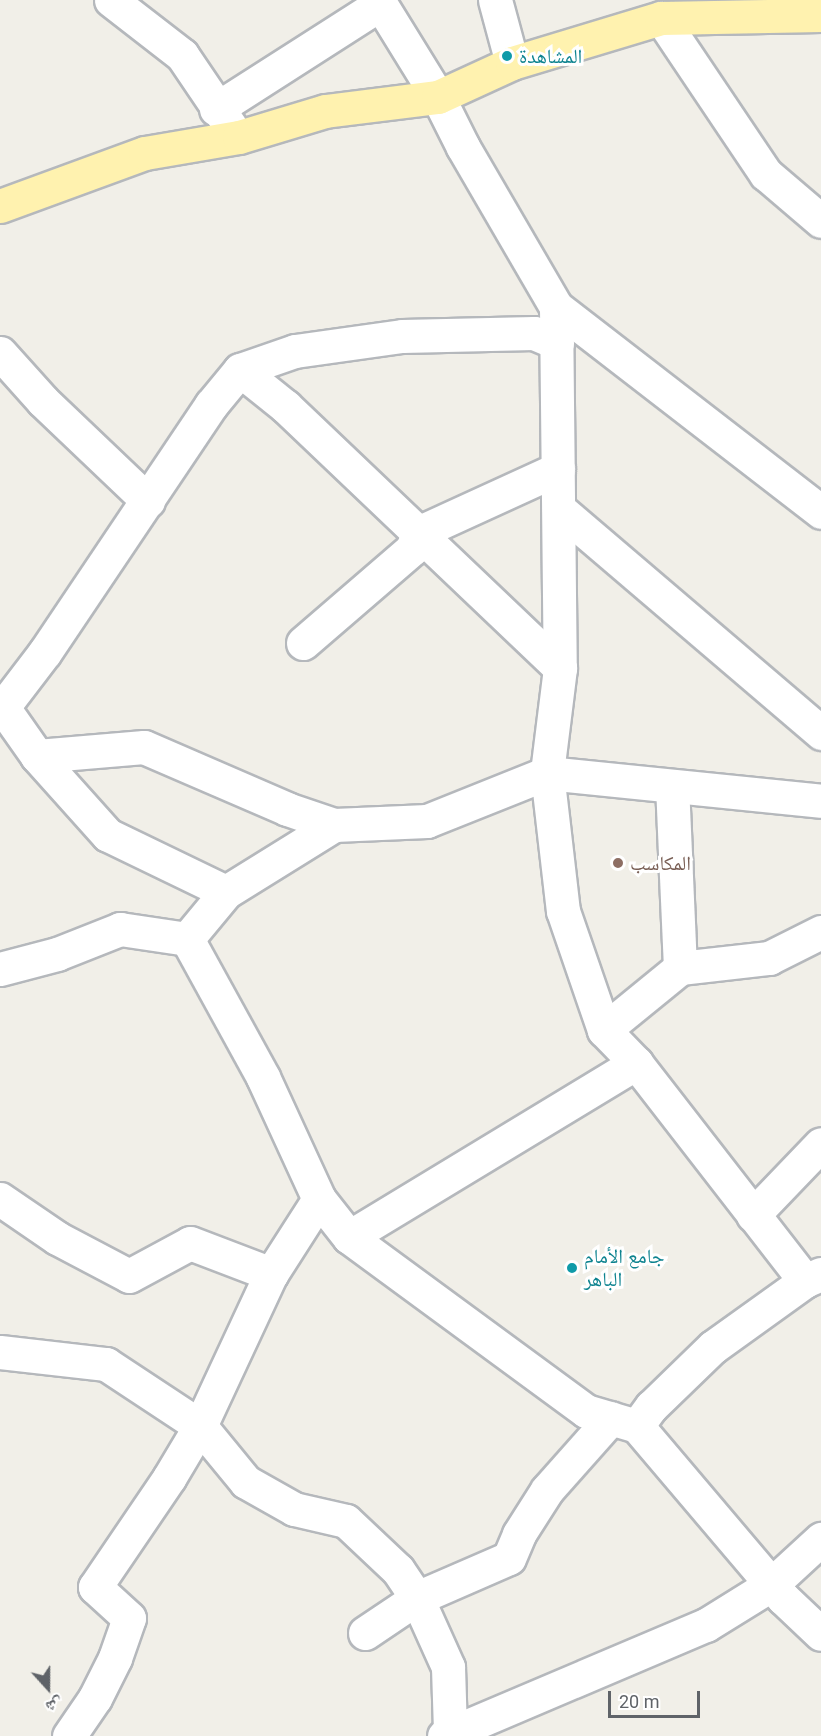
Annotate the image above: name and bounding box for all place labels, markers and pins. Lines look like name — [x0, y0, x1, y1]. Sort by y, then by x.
place label: المشاهدة — [519, 44, 582, 68]
marker: المشاهدة — [500, 49, 514, 63]
place label: المكاسب — [630, 851, 691, 875]
marker: المكاسب — [611, 856, 625, 870]
place label: جامع الأمام الباهر — [584, 1244, 664, 1291]
marker: جامع الأمام الباهر — [565, 1261, 579, 1275]

